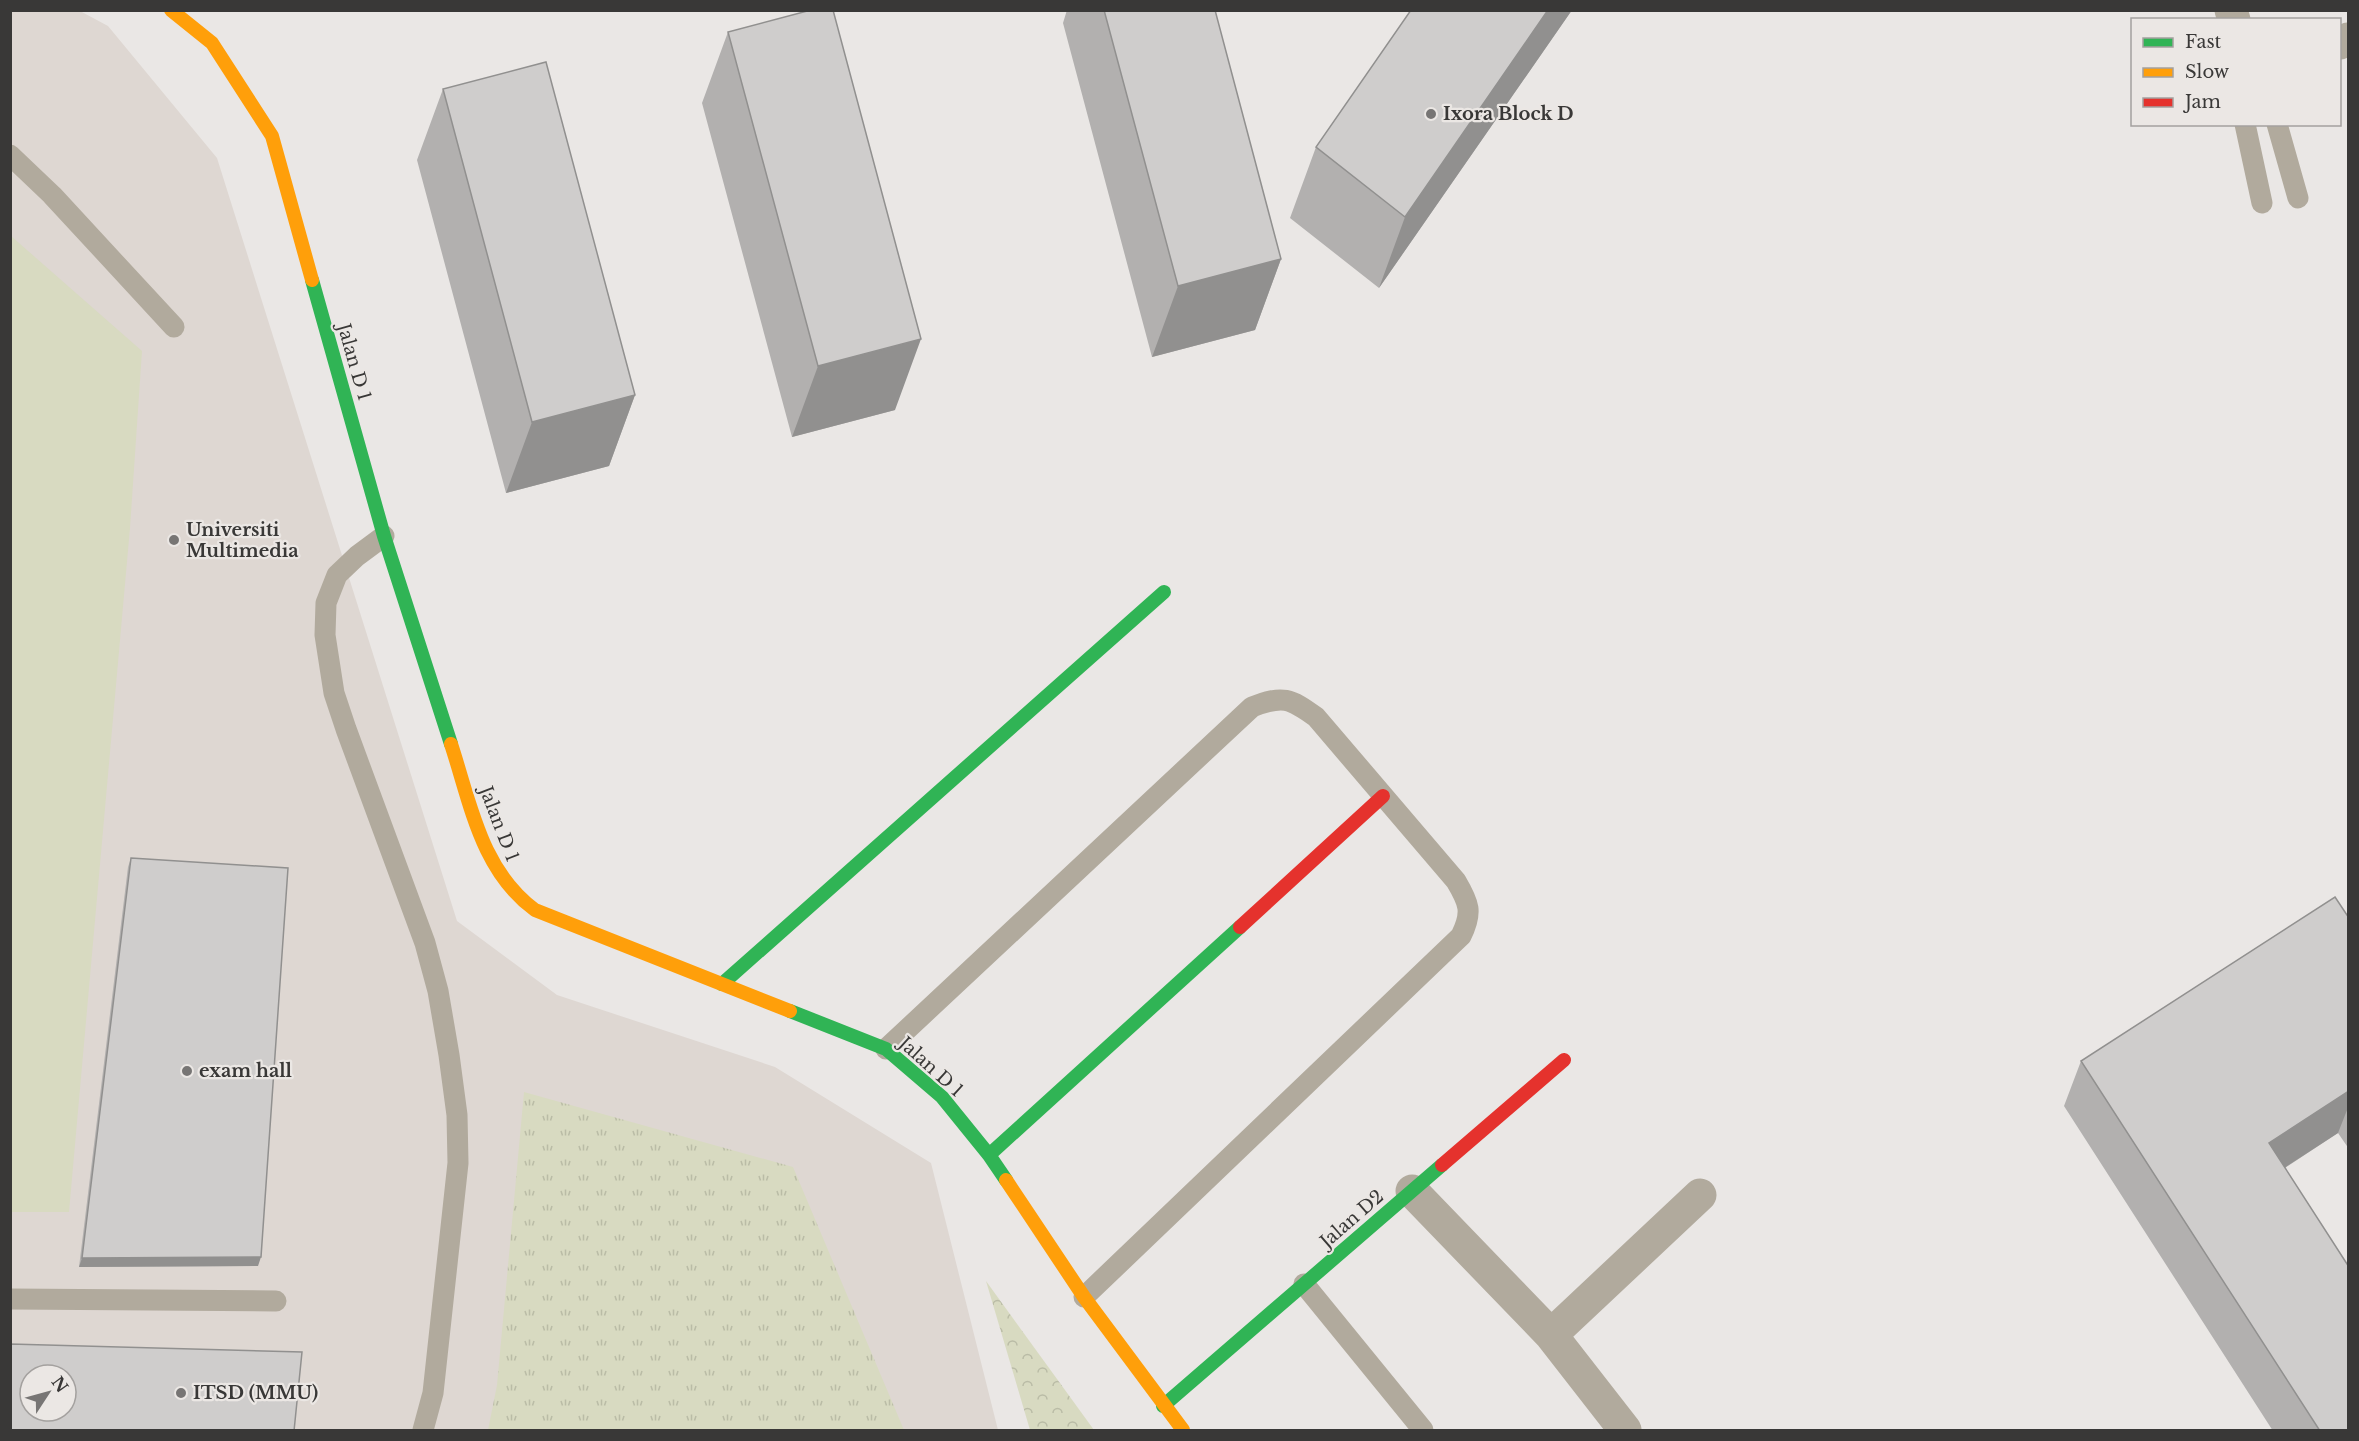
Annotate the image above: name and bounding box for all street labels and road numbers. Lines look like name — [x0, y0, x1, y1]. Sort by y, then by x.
street label: Jalan D 1 — [332, 319, 375, 403]
street label: Jalan D 1 — [474, 781, 523, 865]
street label: Jalan D 1 — [893, 1031, 968, 1102]
street label: Jalan D2 — [1314, 1185, 1388, 1254]

